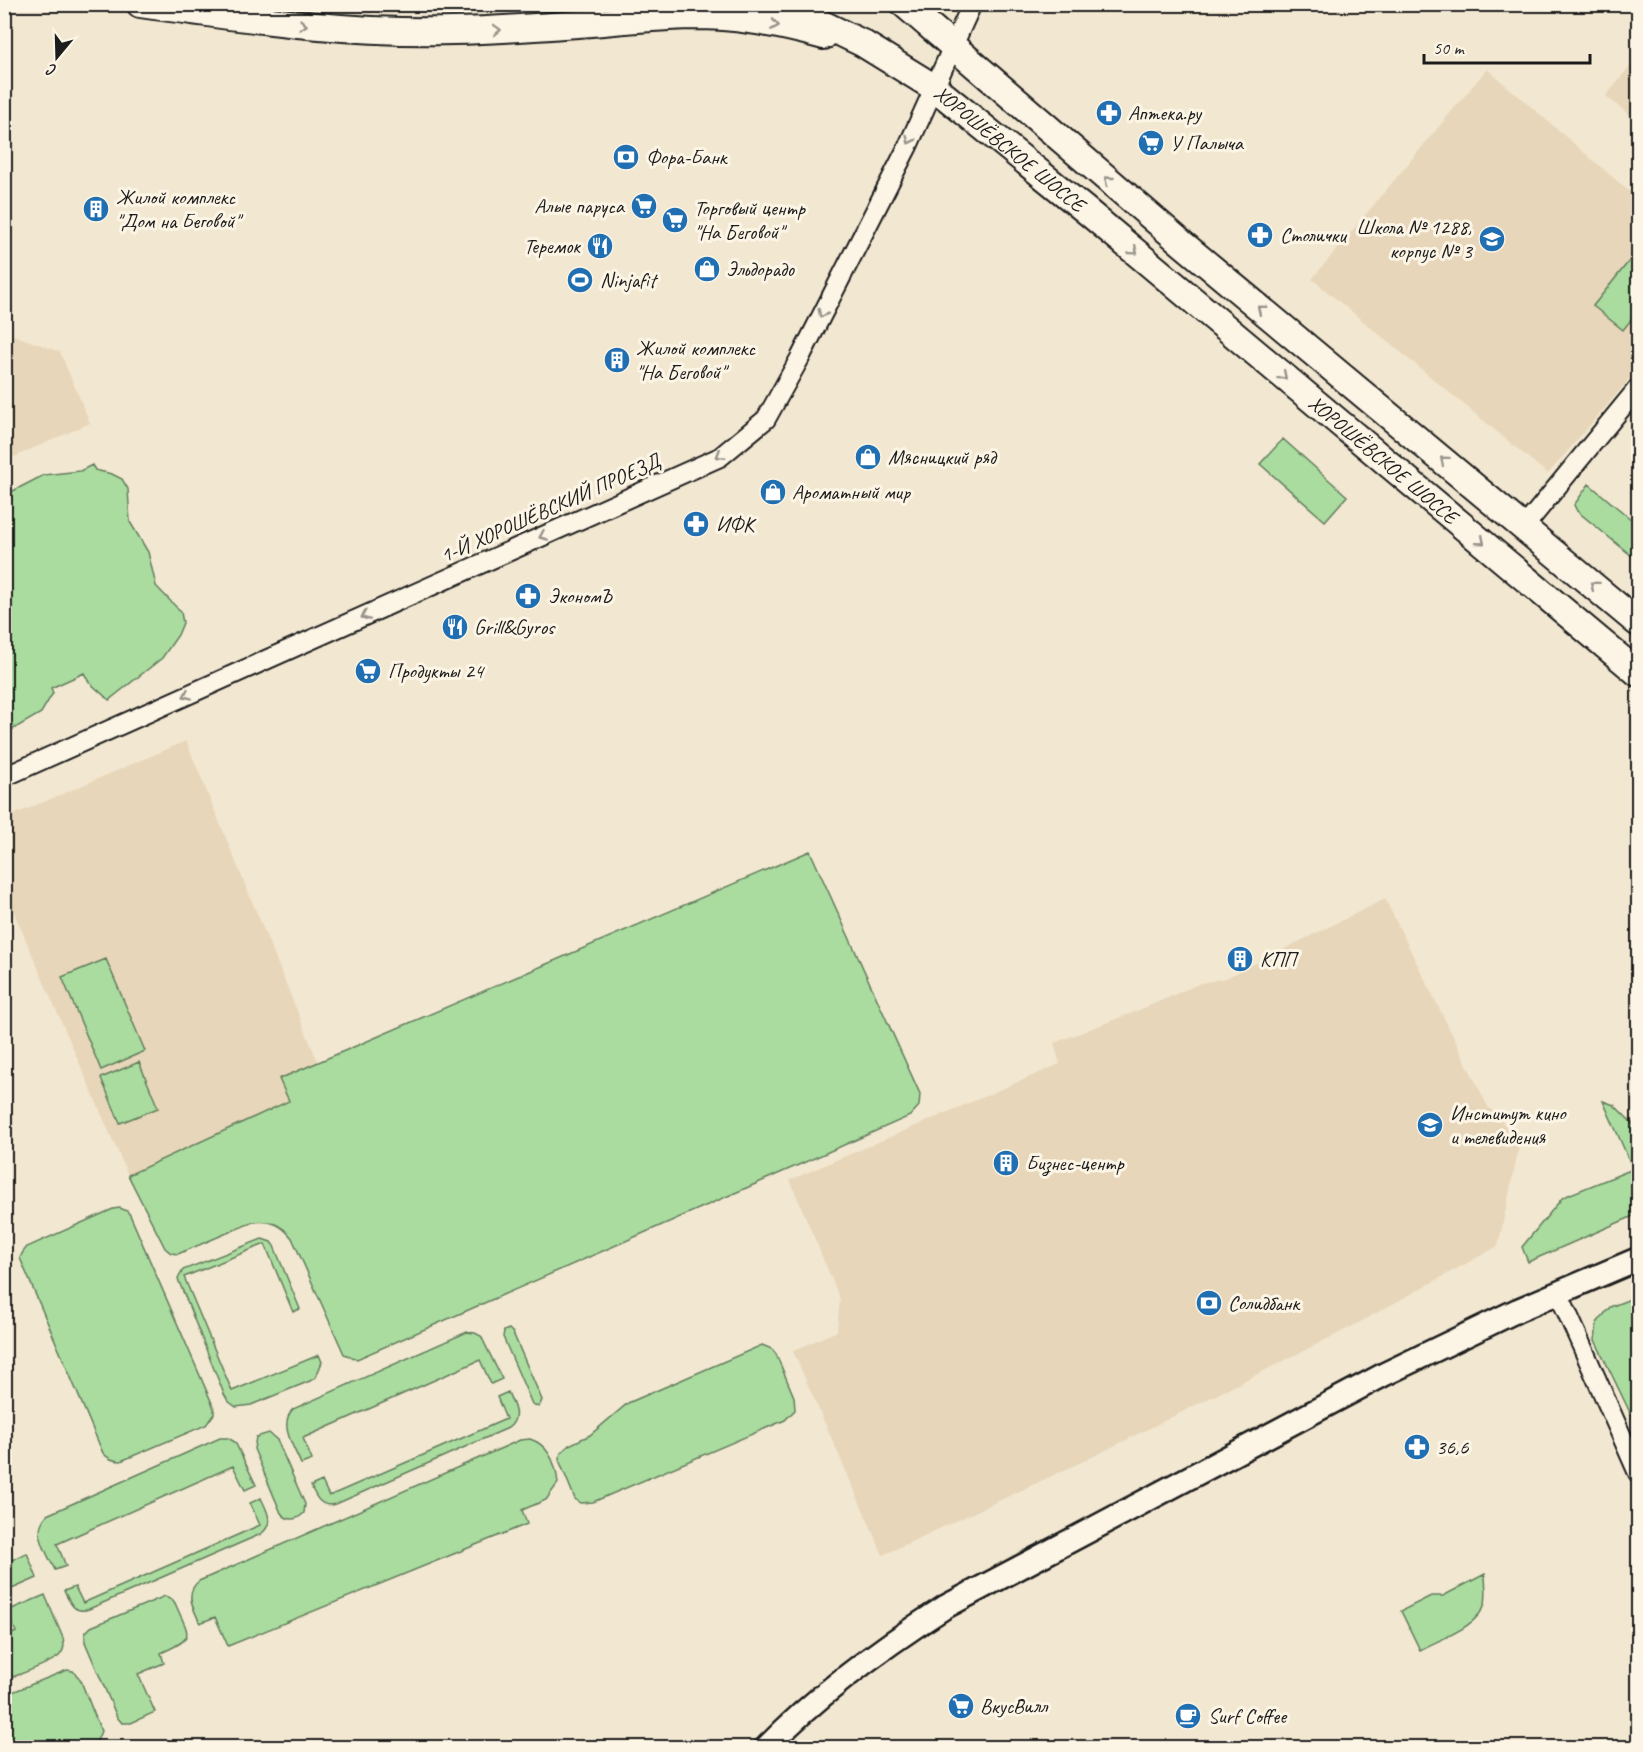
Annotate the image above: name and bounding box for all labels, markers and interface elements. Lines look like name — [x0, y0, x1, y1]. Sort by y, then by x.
one-way arrow — [298, 18, 307, 31]
one-way arrow — [770, 18, 780, 31]
one-way arrow — [493, 23, 502, 36]
north arrow — [27, 27, 87, 87]
scale bar — [1424, 27, 1590, 65]
text: 50 m — [1433, 37, 1466, 59]
text: С — [43, 59, 59, 81]
street label: ХОРОШЁВСКОЕ ШОССЕ — [929, 80, 1093, 219]
pharmacy icon: Аптека.ру — [1094, 98, 1124, 128]
place label: Аптека.ру — [1128, 100, 1203, 126]
supermarket icon: У Палыча — [1136, 128, 1166, 158]
place label: У Палыча — [1170, 130, 1245, 156]
one-way arrow — [906, 134, 918, 145]
bank icon: Фора-Банк — [611, 142, 641, 172]
place label: Фора-Банк — [646, 144, 729, 170]
one-way arrow — [1104, 176, 1115, 187]
place label: Жилой комплекс "Дом на Беговой" — [116, 184, 243, 234]
supermarket icon: Алые паруса — [629, 191, 659, 221]
place label: Алые паруса — [534, 193, 626, 219]
building icon: Жилой комплекс "Дом на Беговой" — [81, 194, 111, 224]
place label: Торговый центр "На Беговой" — [694, 195, 806, 245]
supermarket icon: Торговый центр "На Беговой" — [660, 205, 690, 235]
place label: Школа № 1288, корпус № 3 — [1356, 214, 1474, 264]
pharmacy icon: Столички — [1245, 220, 1275, 250]
place label: Столички — [1280, 222, 1348, 248]
school or university icon: Школа № 1288, корпус № 3 — [1477, 224, 1507, 254]
restaurant icon: Теремок — [585, 231, 615, 261]
place label: Теремок — [524, 233, 581, 259]
one-way arrow — [1127, 243, 1138, 254]
shop icon: Эльдорадо — [692, 254, 722, 284]
place label: Эльдорадо — [726, 256, 796, 282]
sports icon: Ninjafit — [565, 265, 595, 295]
place label: Ninjafit — [600, 267, 659, 293]
one-way arrow — [1257, 306, 1268, 317]
one-way arrow — [818, 308, 829, 319]
place label: Жилой комплекс "На Беговой" — [636, 335, 756, 385]
building icon: Жилой комплекс "На Беговой" — [602, 345, 632, 375]
one-way arrow — [1276, 369, 1287, 380]
street label: ХОРОШЁВСКОЕ ШОССЕ — [1303, 390, 1465, 531]
shop icon: Мясницкий ряд — [853, 442, 883, 472]
place label: Мясницкий ряд — [888, 444, 998, 470]
street label: 1-Й ХОРОШЁВСКИЙ ПРОЕЗД — [436, 447, 666, 568]
one-way arrow — [716, 448, 727, 459]
one-way arrow — [1440, 457, 1451, 468]
shop icon: Ароматный мир — [758, 477, 788, 507]
place label: Ароматный мир — [792, 479, 911, 505]
pharmacy icon: ИФК — [681, 509, 711, 539]
place label: ИФК — [716, 511, 757, 537]
one-way arrow — [539, 529, 550, 541]
one-way arrow — [1474, 534, 1485, 545]
pharmacy icon: ЭкономЪ — [513, 581, 543, 611]
one-way arrow — [1590, 582, 1601, 593]
place label: ЭкономЪ — [548, 583, 613, 609]
one-way arrow — [361, 608, 372, 620]
restaurant icon: Grill&Gyros — [440, 612, 470, 642]
place label: Grill&Gyros — [474, 614, 556, 640]
supermarket icon: Продукты 24 — [353, 656, 383, 686]
place label: Продукты 24 — [388, 658, 486, 684]
one-way arrow — [183, 688, 194, 700]
building icon: КПП — [1225, 944, 1255, 974]
place label: КПП — [1260, 946, 1300, 972]
place label: Институт кино и телевидения — [1450, 1100, 1567, 1150]
school or university icon: Институт кино и телевидения — [1415, 1110, 1445, 1140]
building icon: Бизнес-центр — [991, 1148, 1021, 1178]
place label: Бизнес-центр — [1026, 1150, 1125, 1177]
bank icon: Солидбанк — [1194, 1288, 1224, 1318]
place label: Солидбанк — [1228, 1290, 1302, 1316]
pharmacy icon: 36,6 — [1402, 1432, 1432, 1462]
place label: 36,6 — [1436, 1434, 1469, 1460]
supermarket icon: ВкусВилл — [946, 1691, 976, 1721]
place label: ВкусВилл — [980, 1693, 1049, 1719]
cafe icon: Surf Coffee — [1173, 1701, 1203, 1731]
place label: Surf Coffee — [1208, 1703, 1288, 1729]

